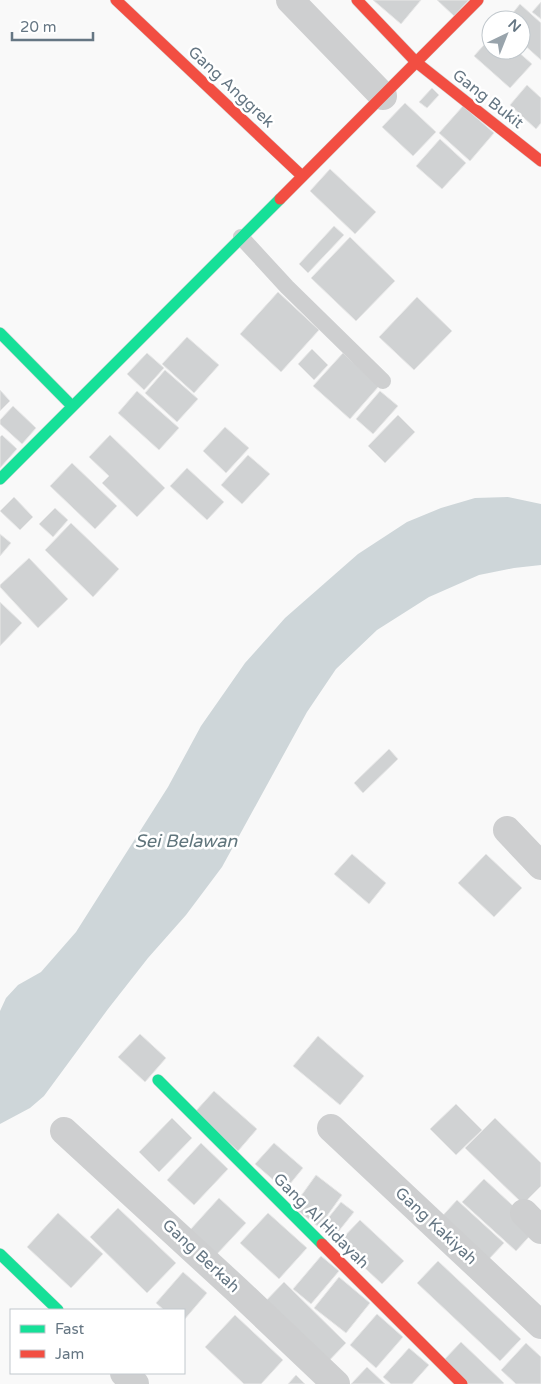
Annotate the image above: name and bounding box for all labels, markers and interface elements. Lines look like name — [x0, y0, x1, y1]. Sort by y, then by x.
scale bar — [12, 10, 94, 42]
north arrow — [481, 10, 531, 60]
text: N — [505, 16, 524, 36]
text: 20 m — [20, 18, 57, 36]
street label: Gang Anggrek — [184, 42, 278, 132]
street label: Gang Bukit — [448, 65, 528, 133]
water label: Sei Belawan — [135, 830, 238, 852]
street label: Gang Al Hidayah — [269, 1169, 373, 1273]
street label: Gang Kakiyah — [391, 1183, 481, 1269]
street label: Gang Berkah — [158, 1215, 244, 1297]
legend — [10, 1309, 185, 1374]
text: Fast — [55, 1320, 85, 1338]
text: Jam — [55, 1345, 84, 1363]

